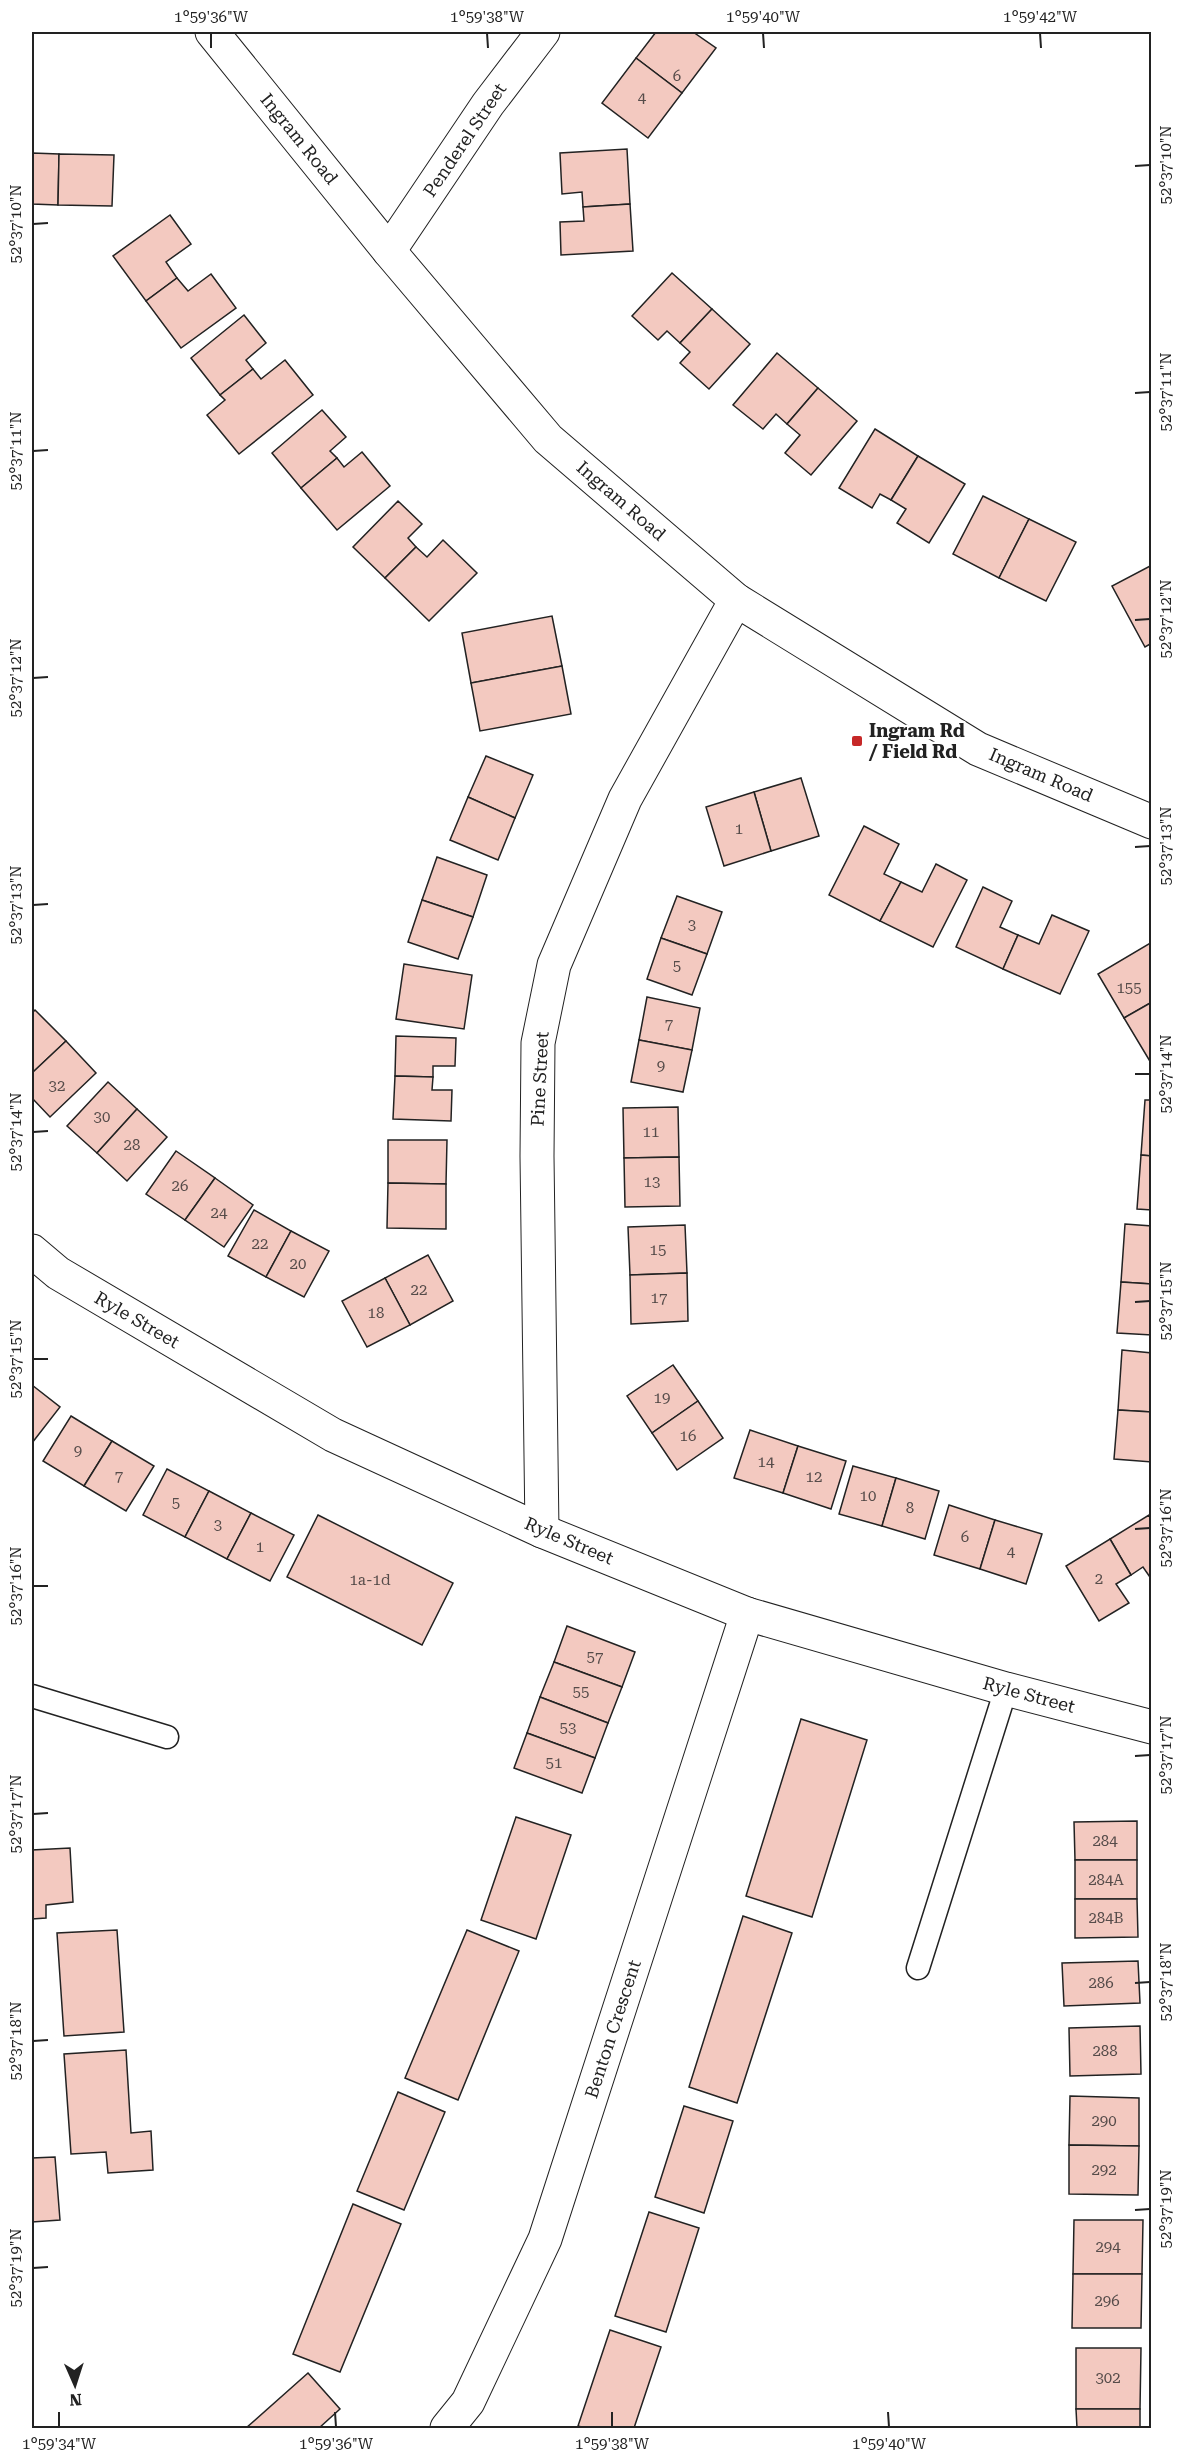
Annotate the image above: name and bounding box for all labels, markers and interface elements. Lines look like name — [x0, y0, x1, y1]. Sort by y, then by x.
text: 1°59'36"W — [174, 8, 249, 26]
text: 1°59'38"W — [450, 8, 525, 26]
text: 1°59'40"W — [726, 8, 801, 26]
text: 1°59'42"W — [1003, 8, 1078, 26]
house number: 6 — [673, 67, 681, 85]
street label: Penderel Street — [419, 79, 511, 201]
street label: Ingram Road — [256, 89, 343, 189]
house number: 4 — [638, 89, 647, 107]
text: 52°37'10"N — [1157, 125, 1175, 205]
text: 52°37'10"N — [7, 184, 25, 264]
text: 52°37'11"N — [1157, 352, 1175, 432]
text: 52°37'11"N — [7, 411, 25, 491]
street label: Ingram Road — [573, 456, 670, 545]
text: 52°37'12"N — [1157, 579, 1175, 659]
text: 52°37'12"N — [7, 638, 25, 718]
place label: Ingram Rd / Field Rd — [868, 720, 965, 762]
marker: Ingram Rd / Field Rd — [850, 734, 864, 748]
street label: Ingram Road — [986, 743, 1097, 806]
text: 52°37'13"N — [1157, 806, 1175, 886]
house number: 1 — [735, 820, 743, 838]
text: 52°37'13"N — [7, 865, 25, 945]
house number: 3 — [688, 916, 696, 934]
house number: 5 — [673, 957, 681, 975]
house number: 155 — [1116, 979, 1142, 997]
house number: 7 — [665, 1015, 673, 1033]
street label: Pine Street — [527, 1031, 552, 1127]
text: 52°37'14"N — [1157, 1034, 1175, 1114]
house number: 9 — [657, 1057, 665, 1075]
house number: 32 — [49, 1077, 65, 1095]
text: 52°37'14"N — [7, 1092, 25, 1172]
house number: 30 — [94, 1108, 110, 1126]
house number: 11 — [643, 1123, 659, 1141]
house number: 28 — [124, 1136, 140, 1154]
house number: 13 — [644, 1173, 660, 1191]
house number: 26 — [172, 1177, 188, 1195]
house number: 24 — [211, 1204, 228, 1222]
house number: 22 — [252, 1235, 268, 1253]
house number: 15 — [650, 1241, 666, 1259]
house number: 20 — [290, 1255, 306, 1273]
text: 52°37'15"N — [1157, 1261, 1175, 1341]
house number: 22 — [411, 1281, 427, 1299]
street label: Ryle Street — [91, 1287, 184, 1352]
house number: 17 — [651, 1289, 667, 1307]
house number: 18 — [368, 1304, 384, 1322]
text: 52°37'15"N — [7, 1319, 25, 1399]
house number: 19 — [654, 1389, 670, 1407]
house number: 16 — [680, 1427, 696, 1445]
house number: 9 — [74, 1442, 82, 1460]
house number: 14 — [758, 1453, 775, 1471]
house number: 7 — [115, 1467, 123, 1485]
house number: 12 — [806, 1468, 822, 1486]
house number: 10 — [860, 1487, 876, 1505]
text: 52°37'16"N — [1157, 1488, 1175, 1568]
house number: 5 — [172, 1494, 180, 1512]
house number: 8 — [906, 1499, 914, 1517]
street label: Ryle Street — [522, 1512, 617, 1569]
house number: 3 — [214, 1516, 222, 1534]
house number: 6 — [961, 1528, 969, 1546]
house number: 1 — [256, 1538, 264, 1556]
house number: 4 — [1007, 1543, 1016, 1561]
text: 52°37'16"N — [7, 1546, 25, 1626]
house number: 2 — [1095, 1570, 1103, 1588]
house number: 1a-1d — [349, 1571, 391, 1589]
house number: 57 — [587, 1648, 603, 1666]
street label: Ryle Street — [981, 1672, 1078, 1717]
house number: 55 — [573, 1683, 589, 1701]
text: 52°37'17"N — [1157, 1715, 1175, 1795]
house number: 53 — [560, 1719, 576, 1737]
house number: 51 — [546, 1754, 562, 1772]
text: 52°37'17"N — [7, 1774, 25, 1854]
house number: 284 — [1092, 1832, 1118, 1850]
house number: 284A — [1088, 1871, 1124, 1889]
house number: 284B — [1088, 1909, 1124, 1927]
text: 52°37'18"N — [1157, 1942, 1175, 2022]
street label: Benton Crescent — [580, 1957, 645, 2101]
house number: 286 — [1088, 1974, 1114, 1992]
text: 52°37'18"N — [7, 2001, 25, 2081]
house number: 288 — [1092, 2042, 1118, 2060]
house number: 290 — [1091, 2112, 1117, 2130]
house number: 292 — [1091, 2161, 1117, 2179]
text: 52°37'19"N — [1157, 2169, 1175, 2249]
text: 52°37'19"N — [7, 2228, 25, 2308]
house number: 294 — [1095, 2238, 1121, 2256]
house number: 296 — [1094, 2292, 1120, 2310]
north arrow — [45, 2355, 105, 2415]
house number: 302 — [1095, 2369, 1121, 2387]
text: N — [69, 2390, 82, 2409]
text: 1°59'34"W — [22, 2435, 97, 2453]
text: 1°59'36"W — [299, 2435, 374, 2453]
text: 1°59'38"W — [575, 2435, 650, 2453]
text: 1°59'40"W — [852, 2435, 927, 2453]

